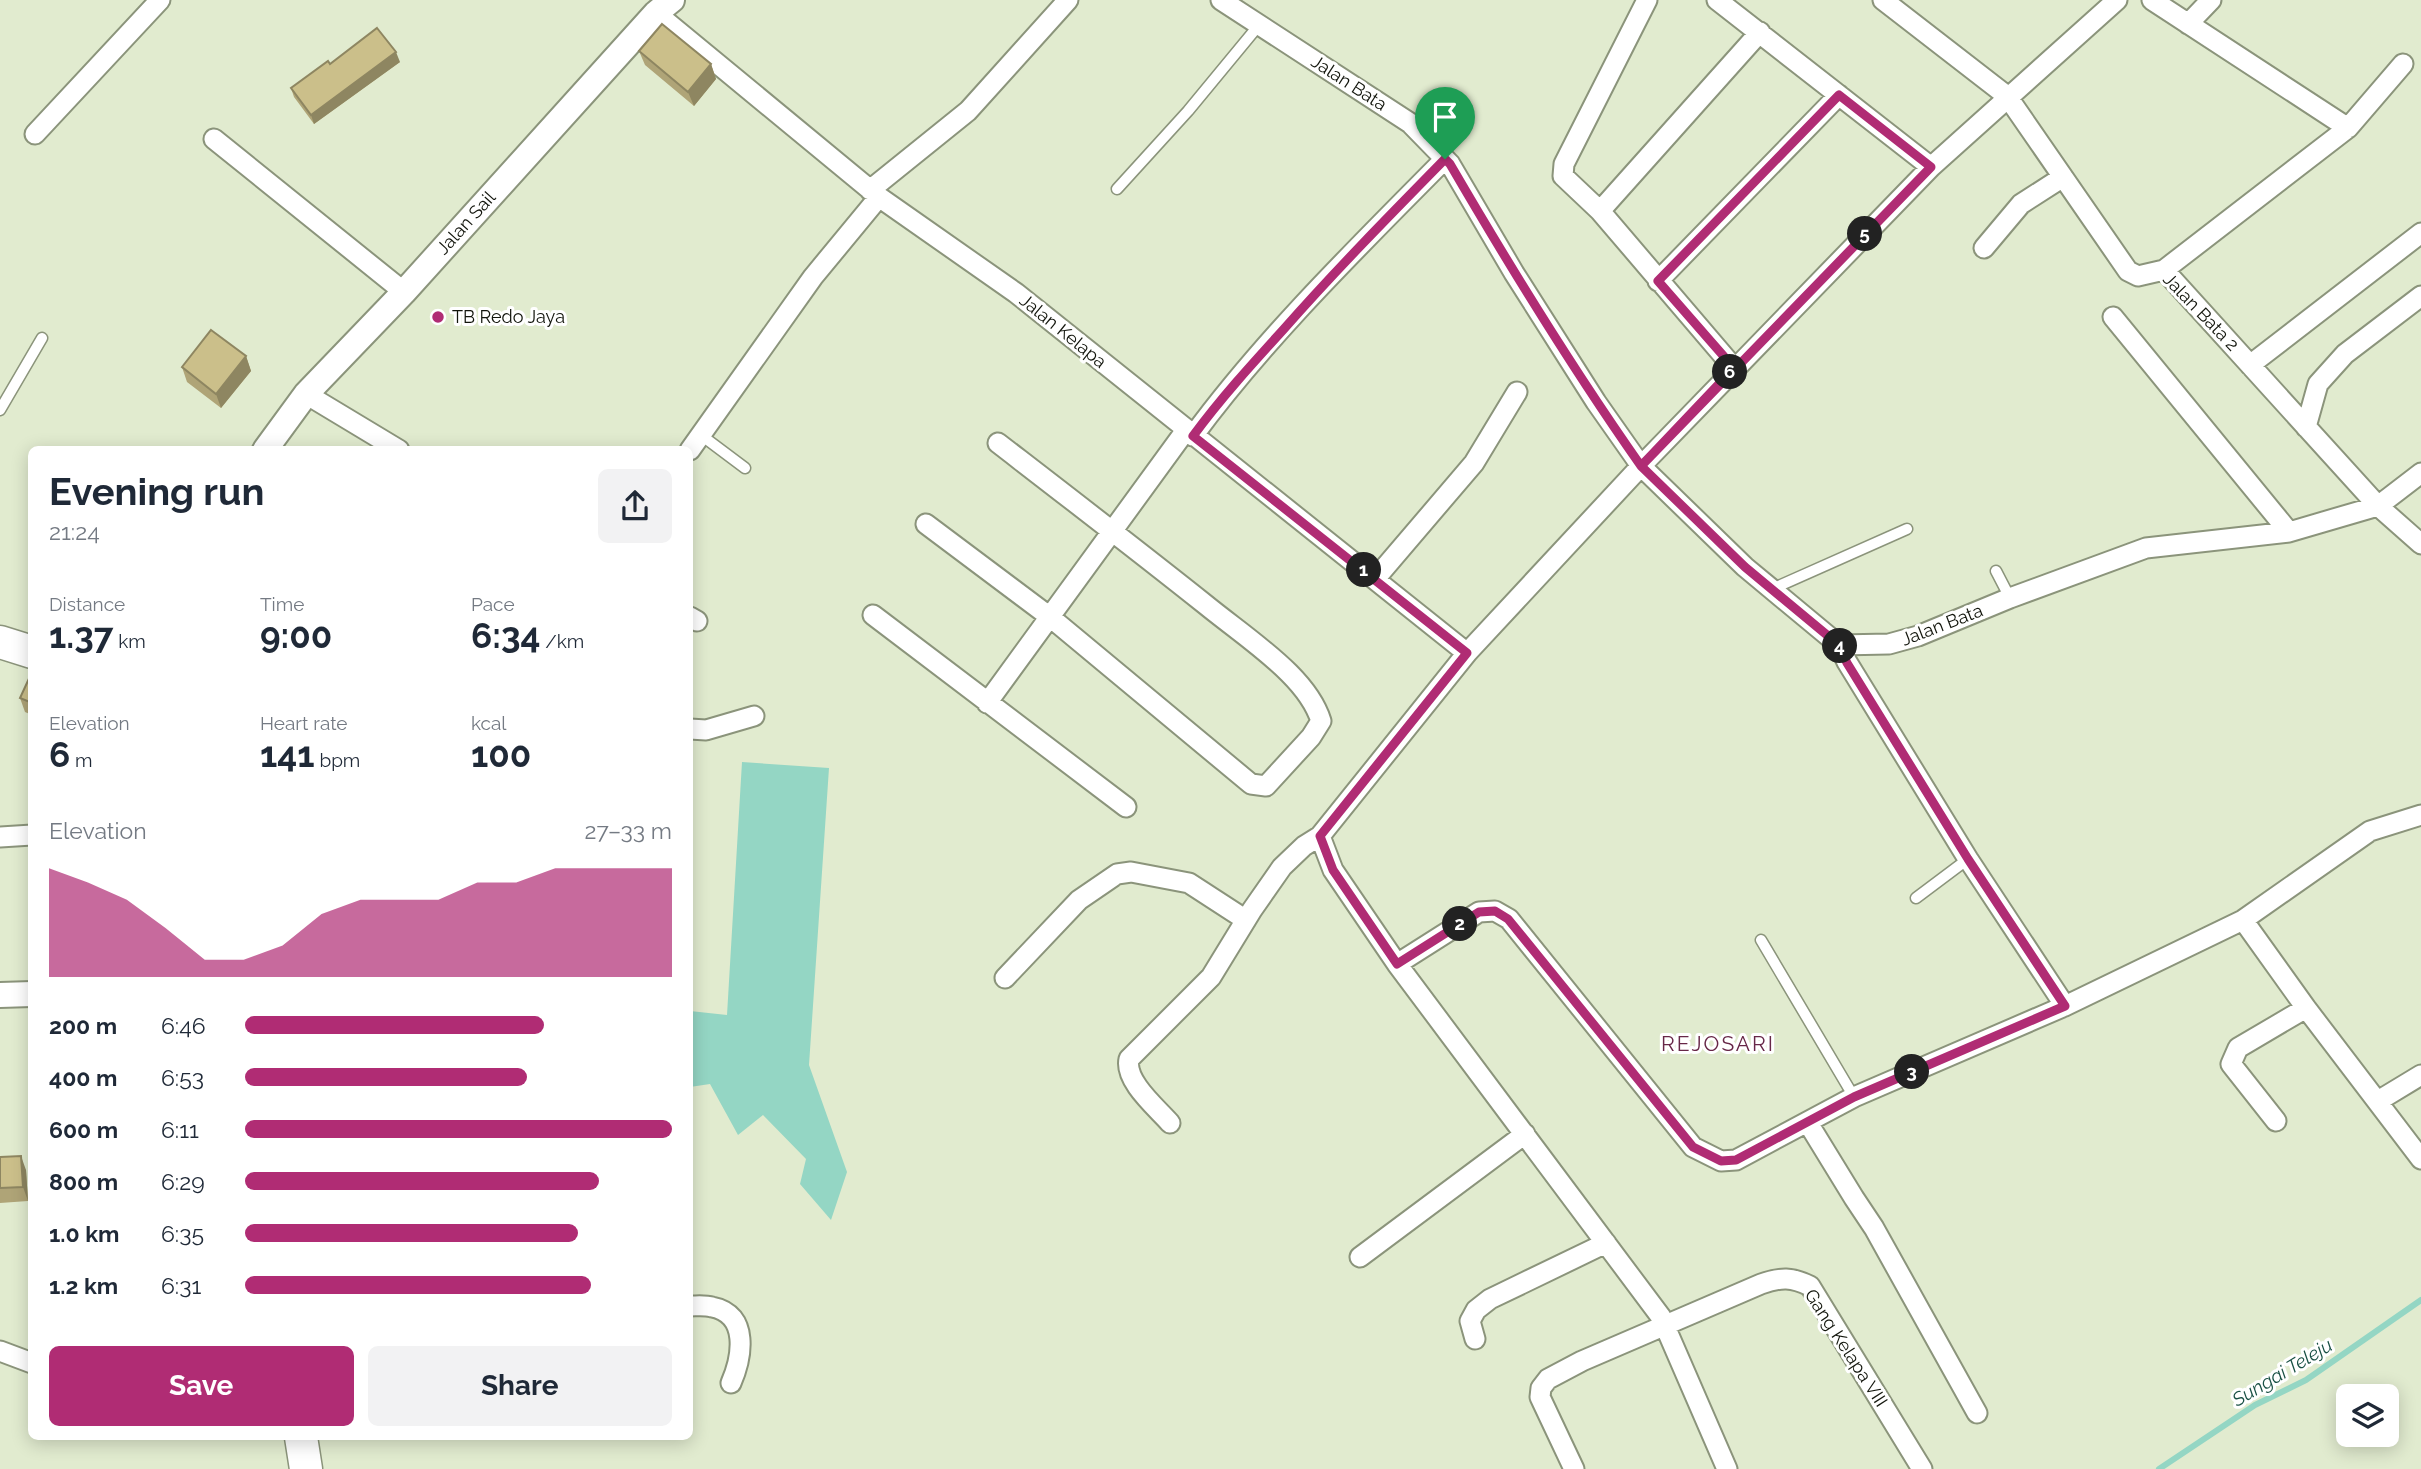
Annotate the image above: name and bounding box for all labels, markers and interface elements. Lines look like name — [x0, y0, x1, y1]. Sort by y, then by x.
street label: Jalan Bata — [1308, 50, 1391, 115]
pin — [1415, 87, 1475, 159]
icon: arrive — [1426, 98, 1464, 136]
street label: Jalan Sail — [432, 187, 499, 259]
pin: 5 — [1848, 216, 1882, 252]
text: 5 — [1859, 222, 1870, 244]
street label: Jalan Bata 2 — [2159, 269, 2244, 355]
street label: Jalan Kelapa — [1016, 289, 1111, 372]
place label: TB Redo Jaya — [452, 306, 565, 327]
marker: TB Redo Jaya — [430, 309, 446, 325]
pin: 6 — [1712, 354, 1748, 390]
text: 6 — [1724, 360, 1735, 382]
text: Evening run — [49, 469, 264, 514]
button: share — [598, 469, 672, 543]
text: 21:24 — [49, 518, 100, 545]
pin: 1 — [1346, 552, 1382, 588]
text: 1 — [1359, 558, 1368, 580]
text: Distance — [49, 593, 125, 615]
text: Time — [260, 593, 304, 615]
text: Pace — [471, 593, 515, 615]
street label: Jalan Bata — [1898, 599, 1986, 650]
text: 1.37 — [49, 615, 113, 656]
text: 9:00 — [260, 615, 332, 656]
text: 6:34 — [471, 615, 540, 656]
pin: 4 — [1822, 628, 1857, 664]
text: km — [113, 630, 146, 652]
text: /km — [540, 630, 584, 652]
text: 4 — [1834, 634, 1845, 656]
text: Elevation — [49, 712, 130, 734]
text: Heart rate — [260, 712, 348, 734]
text: kcal — [471, 712, 507, 734]
text: 6 — [49, 734, 70, 775]
text: 141 — [260, 734, 315, 775]
text: 100 — [471, 734, 531, 775]
text: m — [70, 749, 93, 771]
text: bpm — [315, 749, 360, 771]
text: Elevation — [49, 817, 147, 844]
text: 27–33 m — [585, 817, 672, 844]
pin: 2 — [1442, 906, 1478, 942]
text: 2 — [1454, 912, 1465, 934]
text: 200 m — [49, 1012, 117, 1039]
text: 6:46 — [161, 1012, 206, 1039]
district label: REJOSARI — [1661, 1031, 1775, 1056]
pin: 3 — [1895, 1054, 1930, 1090]
text: 3 — [1906, 1060, 1917, 1082]
text: 400 m — [49, 1064, 117, 1091]
text: 6:53 — [161, 1064, 204, 1091]
text: 600 m — [49, 1116, 118, 1143]
text: 6:11 — [161, 1116, 199, 1143]
text: 800 m — [49, 1168, 118, 1195]
text: 6:29 — [161, 1168, 205, 1195]
text: 1.0 km — [49, 1220, 119, 1247]
text: 6:35 — [161, 1220, 204, 1247]
text: 1.2 km — [49, 1272, 118, 1299]
text: 6:31 — [161, 1272, 201, 1299]
street label: Gang Kelapa VIII — [1801, 1285, 1892, 1410]
water label: Sungai Teleju — [2227, 1333, 2336, 1411]
button: Save — [49, 1346, 354, 1426]
button: Share — [368, 1346, 672, 1426]
map controls — [2336, 1384, 2399, 1447]
button: layers — [2336, 1384, 2399, 1447]

